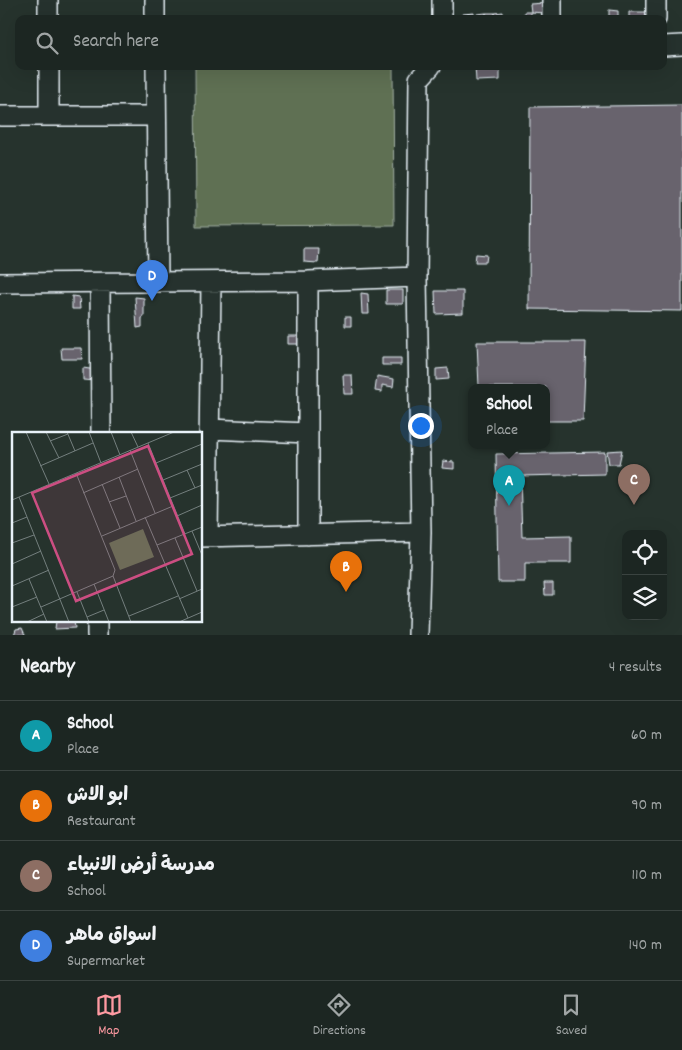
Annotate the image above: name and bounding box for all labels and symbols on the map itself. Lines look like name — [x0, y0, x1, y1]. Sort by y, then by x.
pin: D — [136, 260, 168, 301]
your location — [408, 413, 434, 439]
inset map — [12, 432, 202, 622]
pin: C — [618, 464, 650, 505]
pin: A — [493, 465, 525, 506]
pin: B — [330, 551, 362, 592]

